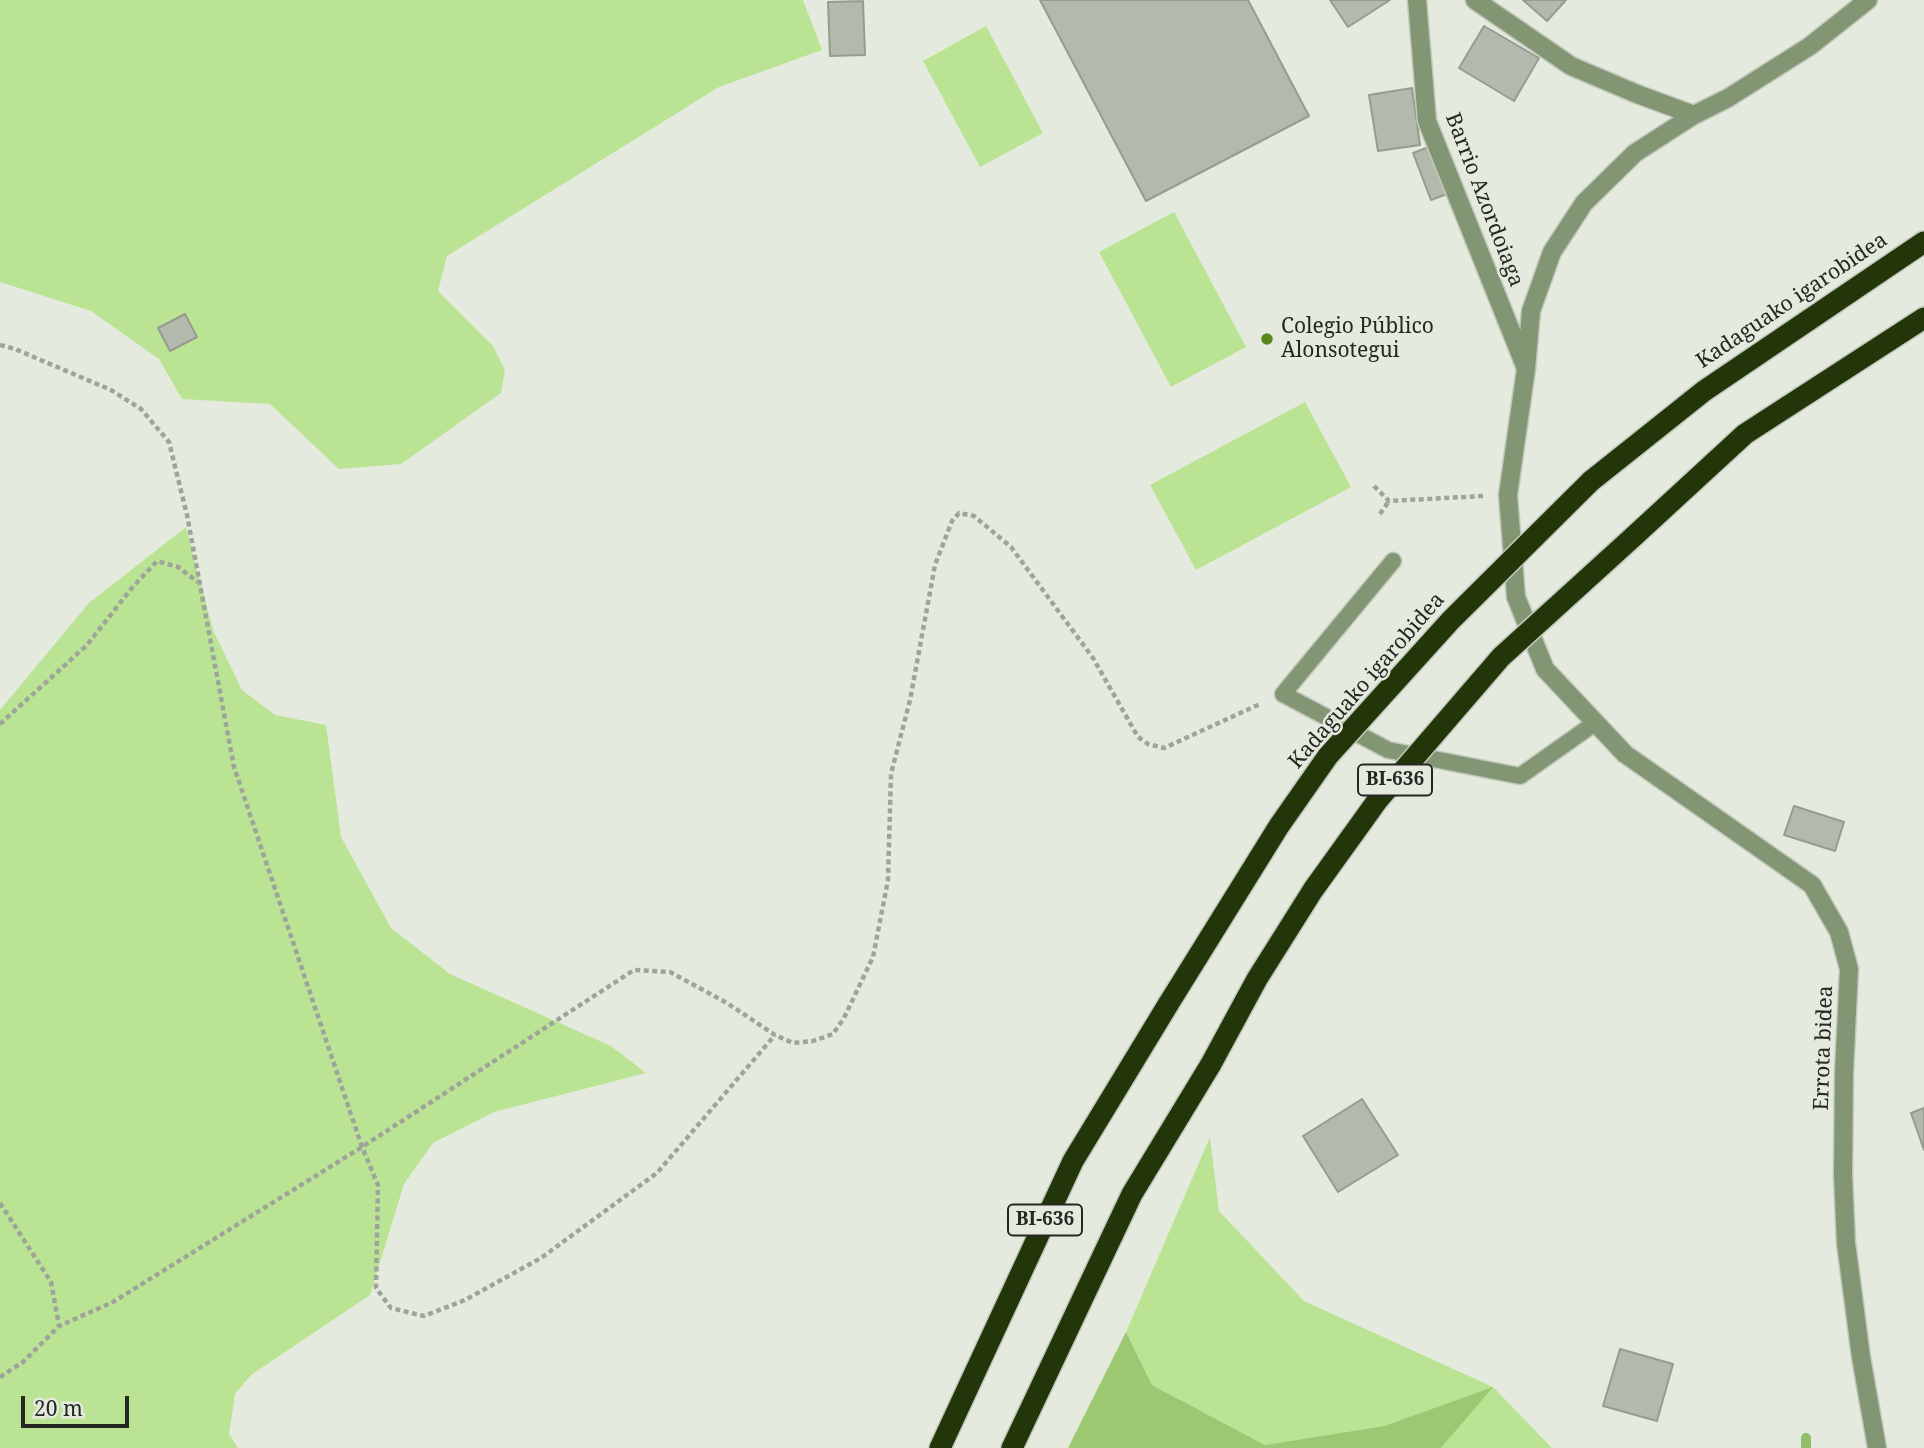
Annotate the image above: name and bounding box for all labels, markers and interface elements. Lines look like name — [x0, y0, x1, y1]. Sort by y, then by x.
street label: Barrio Azordoiaga — [1439, 110, 1529, 290]
street label: Kadaguako igarobidea — [1692, 228, 1892, 374]
place label: Colegio Público Alonsotegui — [1281, 314, 1434, 364]
marker: Colegio Público Alonsotegui — [1259, 331, 1275, 347]
street label: Kadaguako igarobidea — [1284, 588, 1450, 774]
road number: BI-636 — [1358, 764, 1432, 796]
street label: Errota bidea — [1809, 985, 1839, 1111]
road number: BI-636 — [1008, 1204, 1082, 1236]
scale bar — [24, 1382, 133, 1426]
text: 20 m — [34, 1394, 83, 1422]

